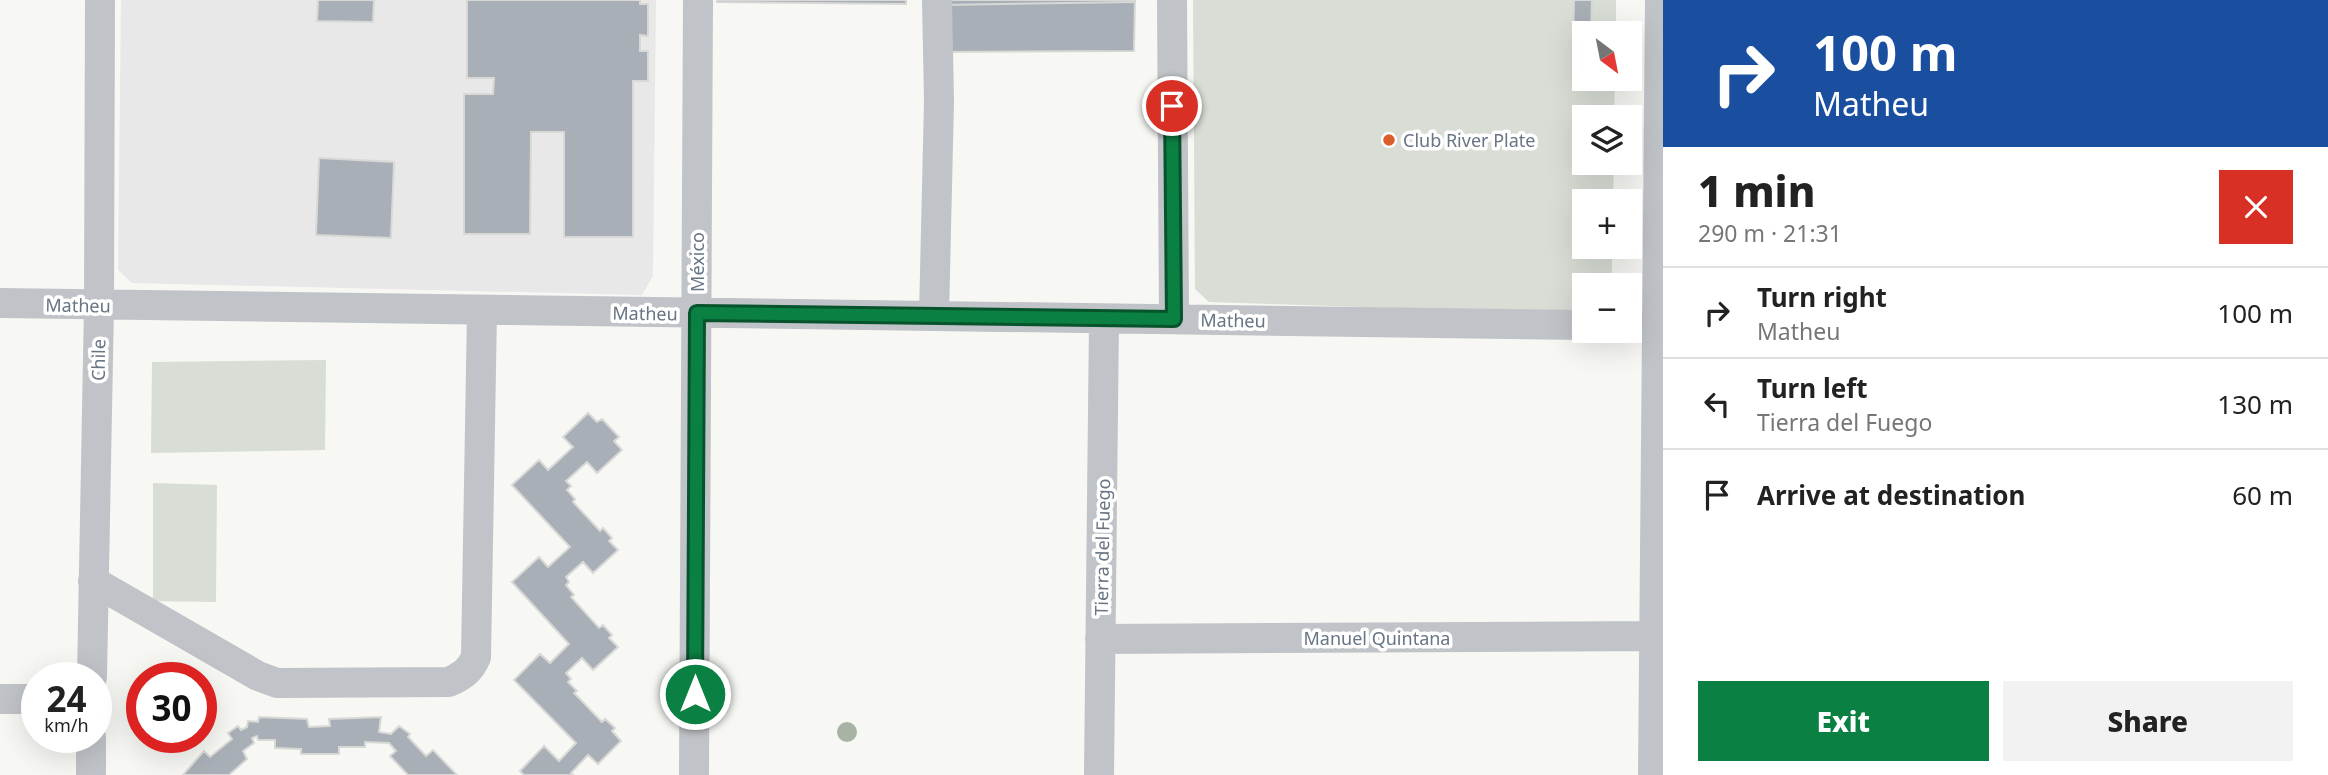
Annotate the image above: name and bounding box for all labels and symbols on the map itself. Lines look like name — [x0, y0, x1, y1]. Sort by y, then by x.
north arrow — [1572, 21, 1642, 91]
pin — [1142, 76, 1202, 136]
place label: Club River Plate — [1403, 128, 1535, 152]
marker: Club River Plate — [1381, 132, 1397, 148]
street label: México — [685, 232, 709, 292]
street label: Matheu — [45, 292, 111, 318]
street label: Matheu — [612, 300, 678, 326]
street label: Matheu — [1200, 307, 1266, 333]
street label: Chile — [86, 339, 110, 381]
street label: Tierra del Fuego — [1089, 478, 1115, 616]
street label: Manuel Quintana — [1304, 626, 1450, 650]
position arrow — [658, 657, 732, 731]
speed limit sign: 30 — [126, 662, 217, 753]

